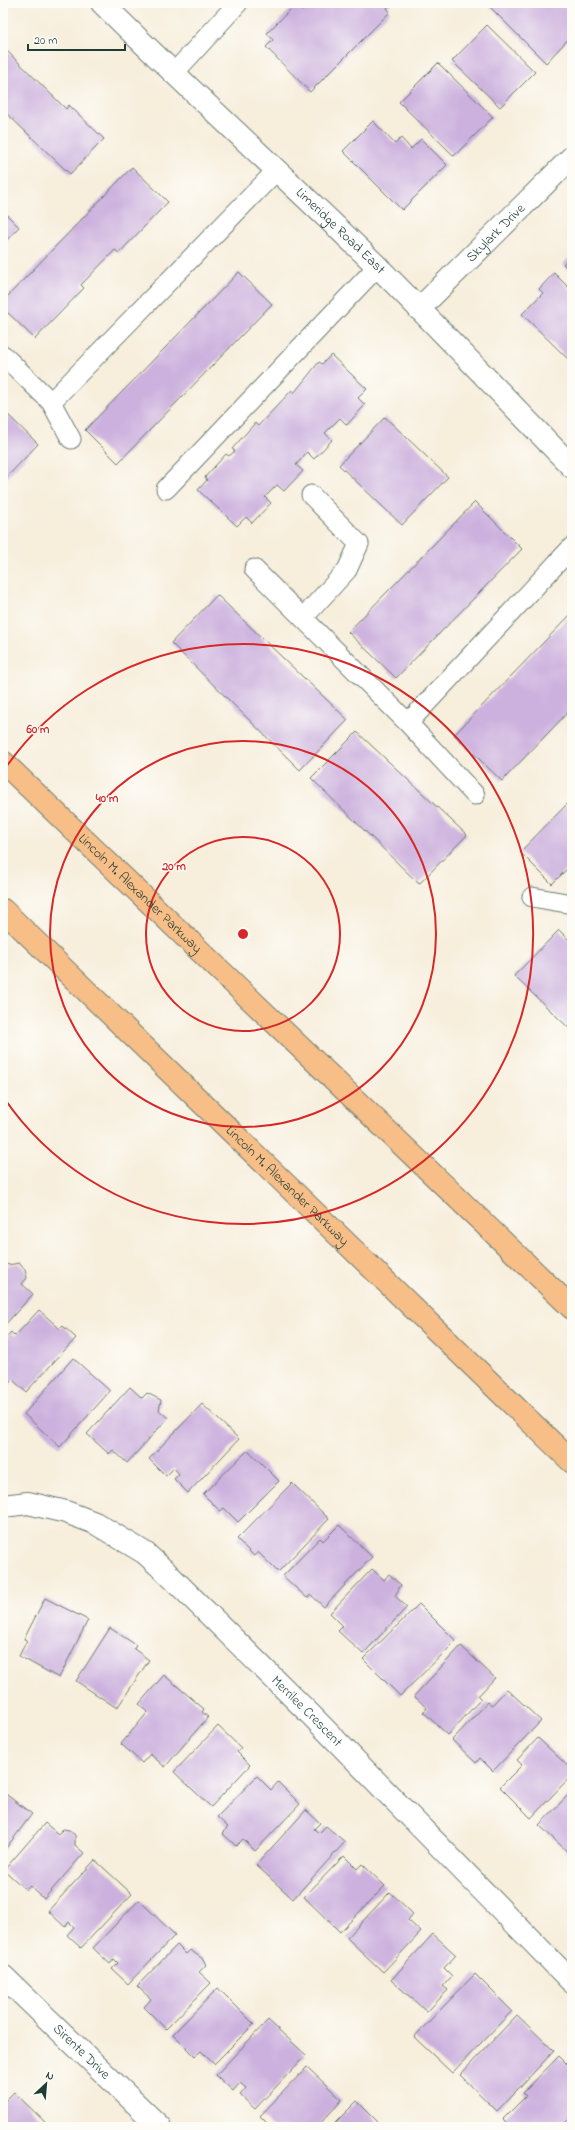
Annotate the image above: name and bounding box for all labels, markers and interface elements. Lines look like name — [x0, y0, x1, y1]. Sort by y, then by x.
scale bar — [28, 26, 125, 52]
text: 20 m — [34, 32, 57, 50]
street label: Limeridge Road East — [291, 183, 390, 279]
street label: Skylark Drive — [461, 198, 531, 267]
text: 60 m — [26, 721, 50, 739]
text: 40 m — [95, 790, 119, 808]
street label: Lincoln M. Alexander Parkway — [73, 829, 207, 959]
text: 20 m — [161, 858, 186, 876]
centre of rings — [236, 927, 250, 941]
street label: Lincoln M. Alexander Parkway — [221, 1121, 354, 1252]
street label: Merrilee Crescent — [266, 1671, 348, 1752]
street label: Sirente Drive — [48, 2019, 116, 2085]
north arrow — [26, 2064, 66, 2104]
text: N — [43, 2067, 57, 2085]

